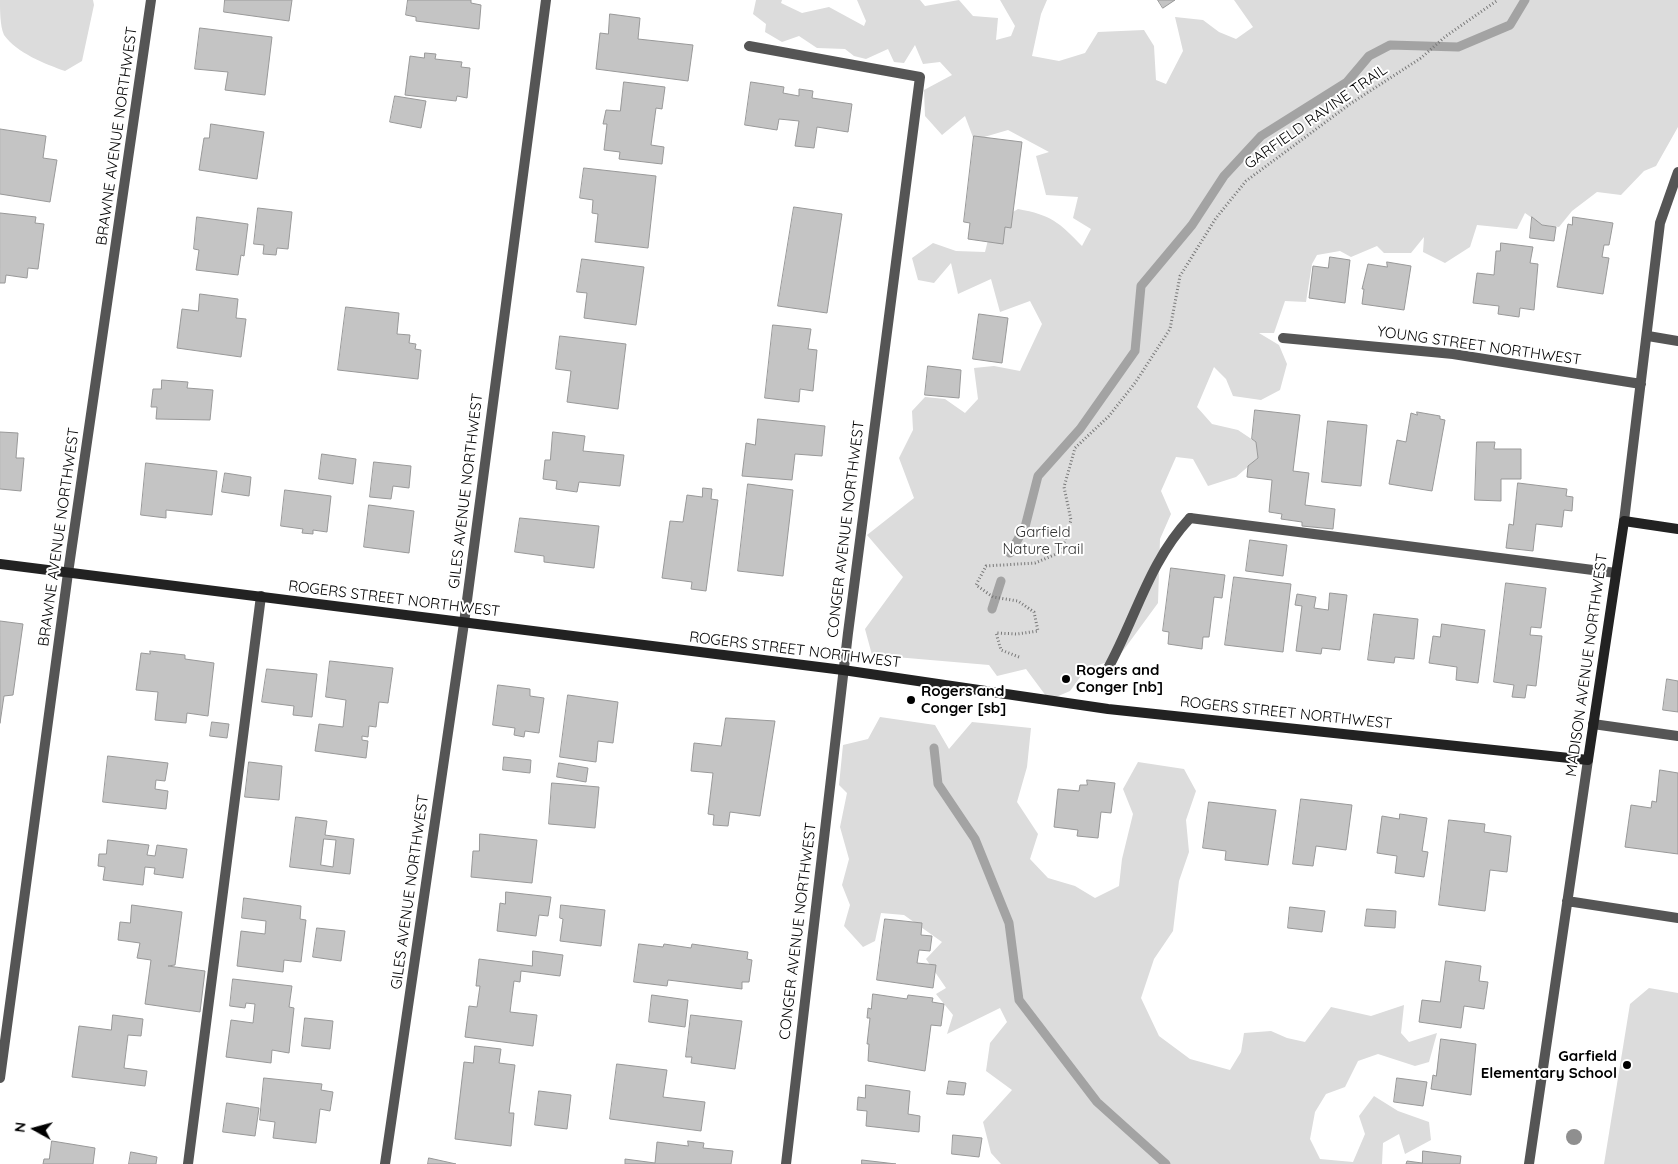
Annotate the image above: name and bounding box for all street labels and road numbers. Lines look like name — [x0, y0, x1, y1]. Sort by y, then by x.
street label: BRAWNE AVENUE NORTHWEST — [93, 25, 141, 247]
street label: GARFIELD RAVINE TRAIL — [1241, 61, 1391, 173]
street label: YOUNG STREET NORTHWEST — [1376, 323, 1582, 369]
street label: GILES AVENUE NORTHWEST — [445, 392, 487, 590]
street label: CONGER AVENUE NORTHWEST — [824, 419, 868, 639]
street label: BRAWNE AVENUE NORTHWEST — [35, 426, 83, 648]
street label: MADISON AVENUE NORTHWEST — [1562, 552, 1612, 778]
street label: ROGERS STREET NORTHWEST — [287, 577, 501, 621]
street label: ROGERS STREET NORTHWEST — [688, 628, 902, 672]
street label: ROGERS STREET NORTHWEST — [1179, 693, 1393, 733]
street label: GILES AVENUE NORTHWEST — [387, 793, 433, 991]
street label: CONGER AVENUE NORTHWEST — [776, 821, 820, 1041]

